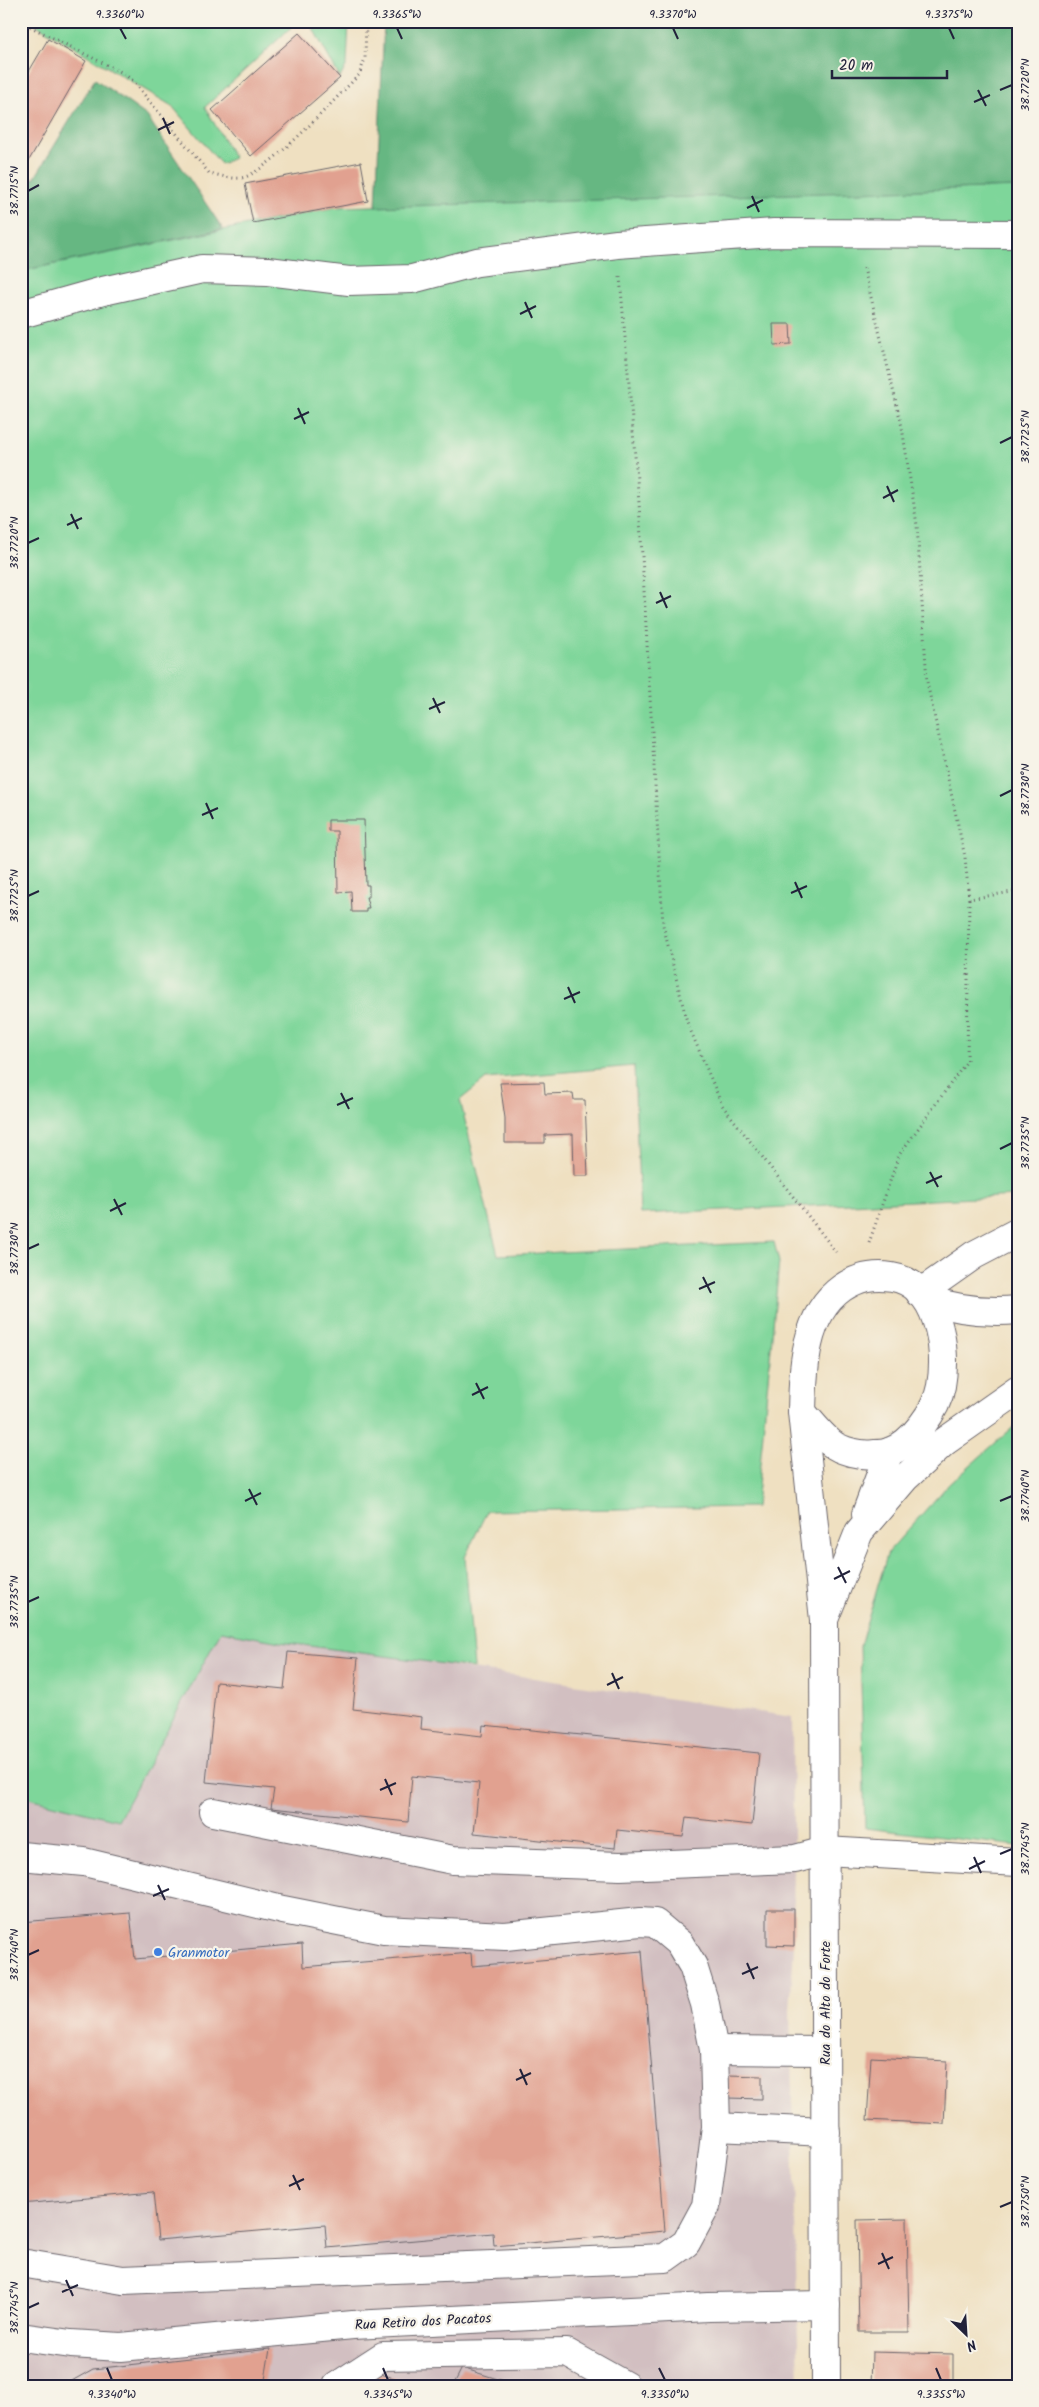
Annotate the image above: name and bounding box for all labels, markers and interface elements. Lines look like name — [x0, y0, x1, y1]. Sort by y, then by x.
text: 9.3360°W — [96, 5, 144, 24]
text: 9.3365°W — [373, 5, 421, 24]
text: 9.3370°W — [649, 5, 697, 24]
text: 9.3375°W — [925, 5, 973, 24]
scale bar — [832, 48, 946, 80]
text: 20 m — [839, 54, 873, 78]
text: 38.7720°N — [1016, 58, 1035, 112]
text: 38.7715°N — [5, 166, 24, 216]
text: 38.7725°N — [1016, 410, 1035, 464]
text: 38.7720°N — [5, 516, 24, 570]
text: 38.7730°N — [1016, 763, 1035, 817]
text: 38.7725°N — [5, 869, 24, 923]
text: 38.7735°N — [1016, 1116, 1035, 1170]
text: 38.7730°N — [5, 1222, 24, 1276]
text: 38.7740°N — [1016, 1470, 1035, 1522]
text: 38.7735°N — [5, 1575, 24, 1629]
text: 38.7745°N — [1016, 1822, 1035, 1876]
text: 38.7740°N — [5, 1929, 24, 1981]
street label: Rua do Alto do Forte — [815, 1940, 837, 2065]
place label: Granmotor — [168, 1942, 230, 1964]
marker: Granmotor — [152, 1946, 164, 1958]
text: 38.7750°N — [1016, 2176, 1035, 2228]
text: 38.7745°N — [5, 2281, 24, 2335]
street label: Rua Retiro dos Pacatos — [354, 2307, 492, 2337]
north arrow — [942, 2310, 992, 2360]
text: N — [962, 2333, 980, 2357]
text: 9.3340°W — [88, 2385, 136, 2404]
text: 9.3345°W — [364, 2385, 412, 2404]
text: 9.3350°W — [641, 2385, 689, 2404]
text: 9.3355°W — [917, 2385, 965, 2404]

